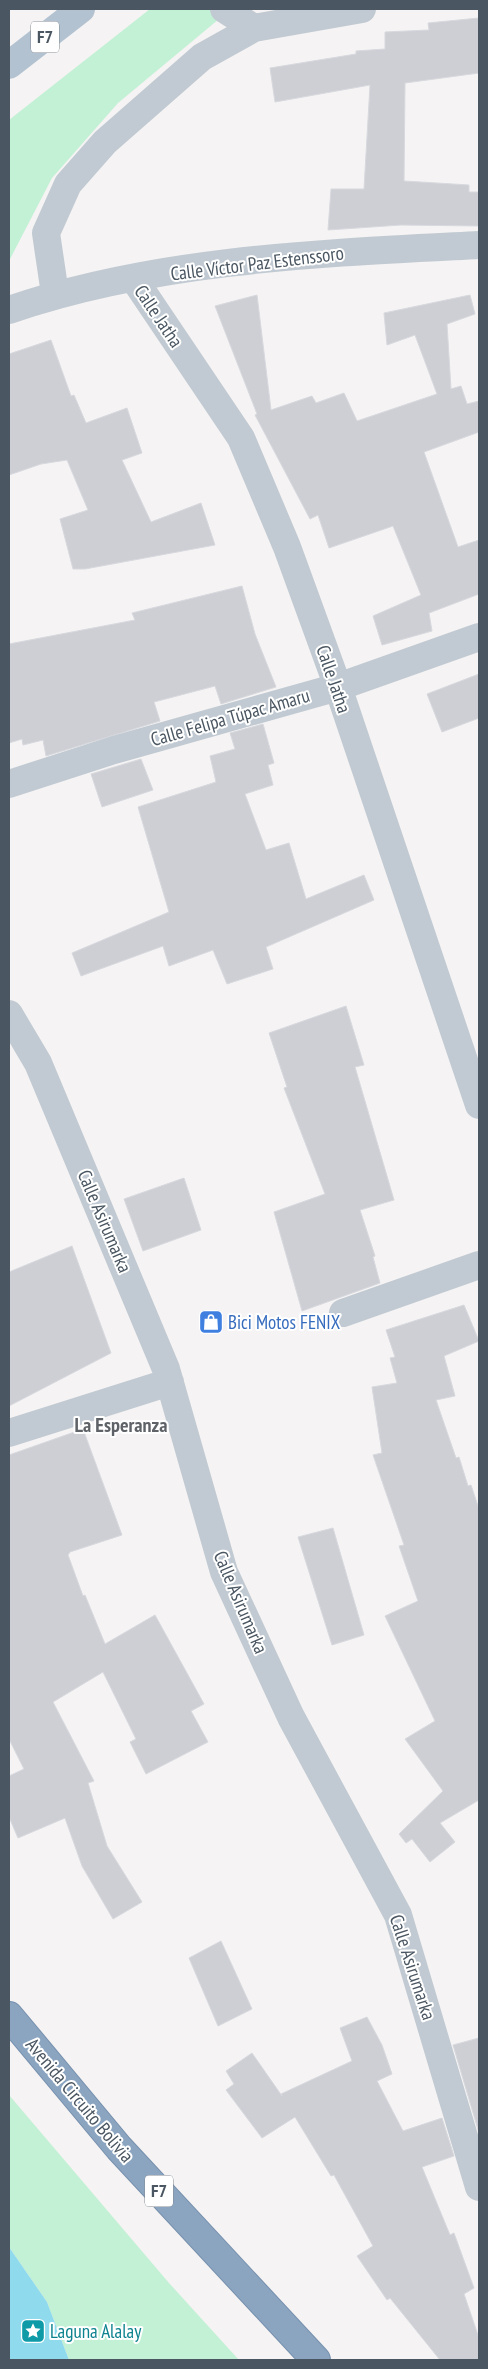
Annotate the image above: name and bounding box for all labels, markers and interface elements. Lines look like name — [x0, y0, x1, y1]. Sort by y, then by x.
road number: F7 — [31, 22, 59, 52]
street label: Calle Víctor Paz Estenssoro — [169, 240, 345, 286]
street label: Calle Jatha — [129, 280, 189, 352]
street label: Calle Jatha — [311, 642, 357, 716]
street label: Calle Felipa Túpac Amaru — [148, 683, 312, 751]
street label: Calle Asirumarka — [73, 1166, 137, 1276]
shop icon: Bici Motos FENIX — [198, 1309, 224, 1335]
place label: Bici Motos FENIX — [228, 1310, 341, 1334]
district label: La Esperanza — [75, 1412, 167, 1438]
street label: Calle Asirumarka — [209, 1547, 273, 1657]
street label: Calle Asirumarka — [385, 1911, 441, 2023]
street label: Avenida Circuito Bolivia — [21, 2033, 139, 2167]
road number: F7 — [145, 2176, 173, 2206]
place icon: Laguna Alalay — [20, 2318, 46, 2344]
place label: Laguna Alalay — [50, 2319, 142, 2343]

